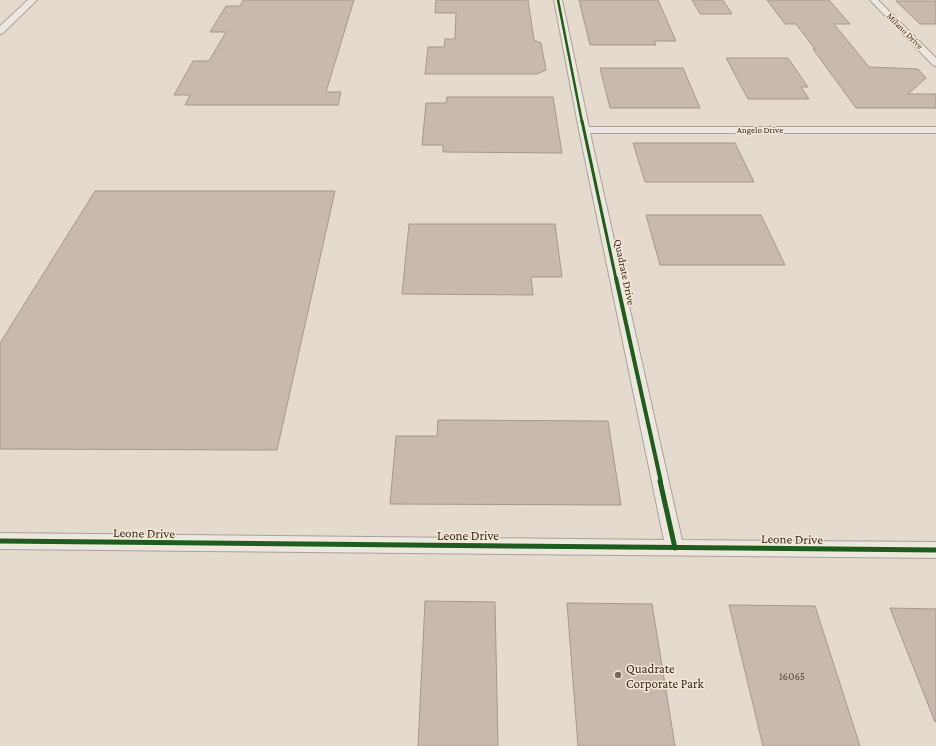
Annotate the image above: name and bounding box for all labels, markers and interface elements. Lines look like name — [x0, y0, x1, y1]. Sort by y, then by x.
street label: Milano Drive — [885, 11, 925, 51]
street label: Angelo Drive — [737, 125, 783, 135]
street label: Quadrate Drive — [612, 238, 638, 306]
street label: Leone Drive — [113, 525, 175, 541]
street label: Leone Drive — [437, 528, 499, 543]
street label: Leone Drive — [761, 531, 823, 547]
place label: Quadrate Corporate Park — [626, 661, 705, 691]
marker: Quadrate Corporate Park — [613, 670, 623, 680]
house number: 16065 — [779, 670, 805, 682]

